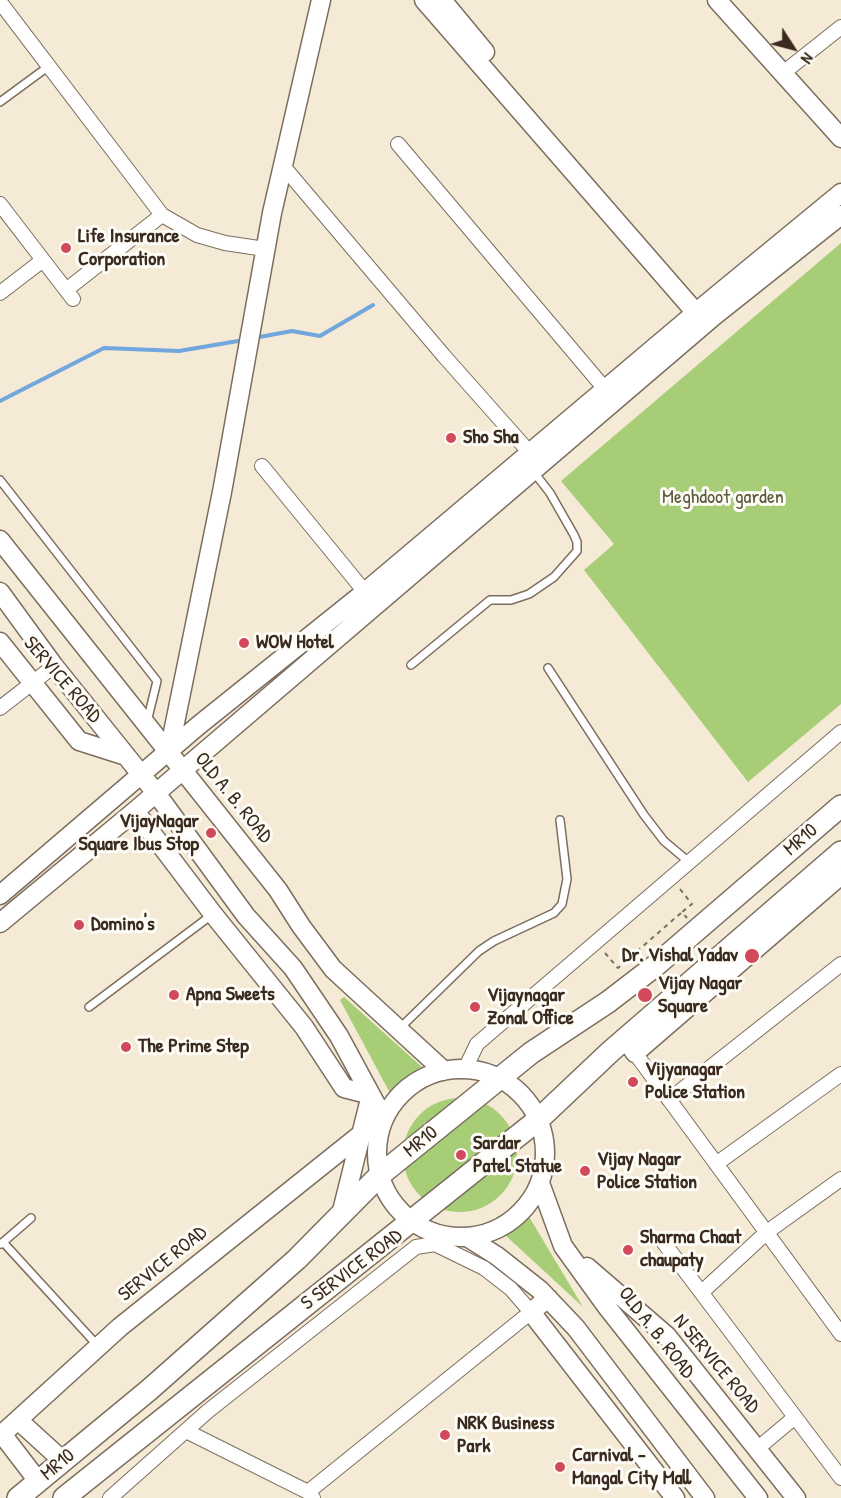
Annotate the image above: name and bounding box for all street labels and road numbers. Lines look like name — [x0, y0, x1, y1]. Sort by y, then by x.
street label: SERVICE ROAD — [18, 632, 106, 728]
street label: OLD A. B. ROAD — [189, 748, 277, 848]
street label: MR10 — [779, 819, 823, 861]
street label: MR10 — [399, 1121, 443, 1163]
street label: SERVICE ROAD — [114, 1221, 212, 1307]
street label: S SERVICE ROAD — [297, 1224, 407, 1316]
street label: OLD A. B. ROAD — [613, 1282, 699, 1384]
street label: N SERVICE ROAD — [668, 1310, 764, 1418]
street label: MR10 — [36, 1444, 80, 1486]

